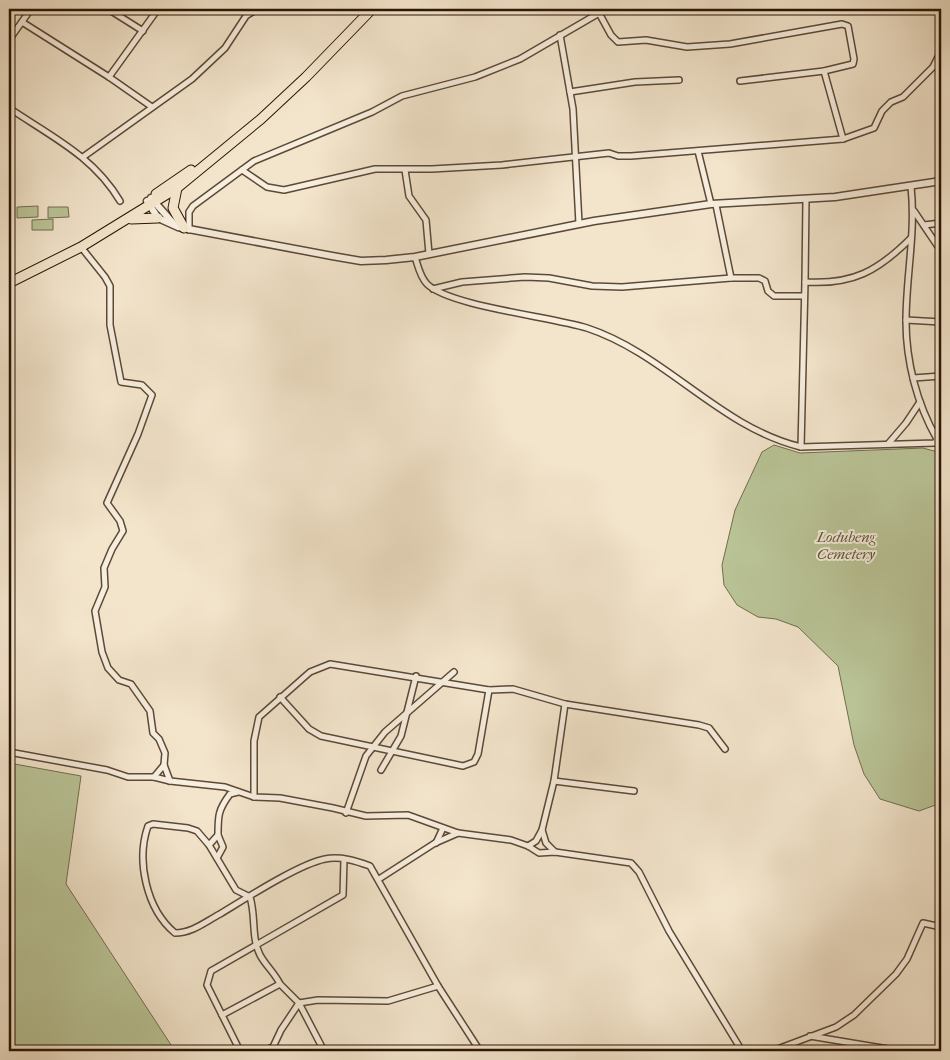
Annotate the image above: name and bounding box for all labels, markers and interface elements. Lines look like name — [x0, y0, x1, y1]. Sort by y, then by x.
park label: Lodubeng Cemetery — [816, 528, 876, 563]

